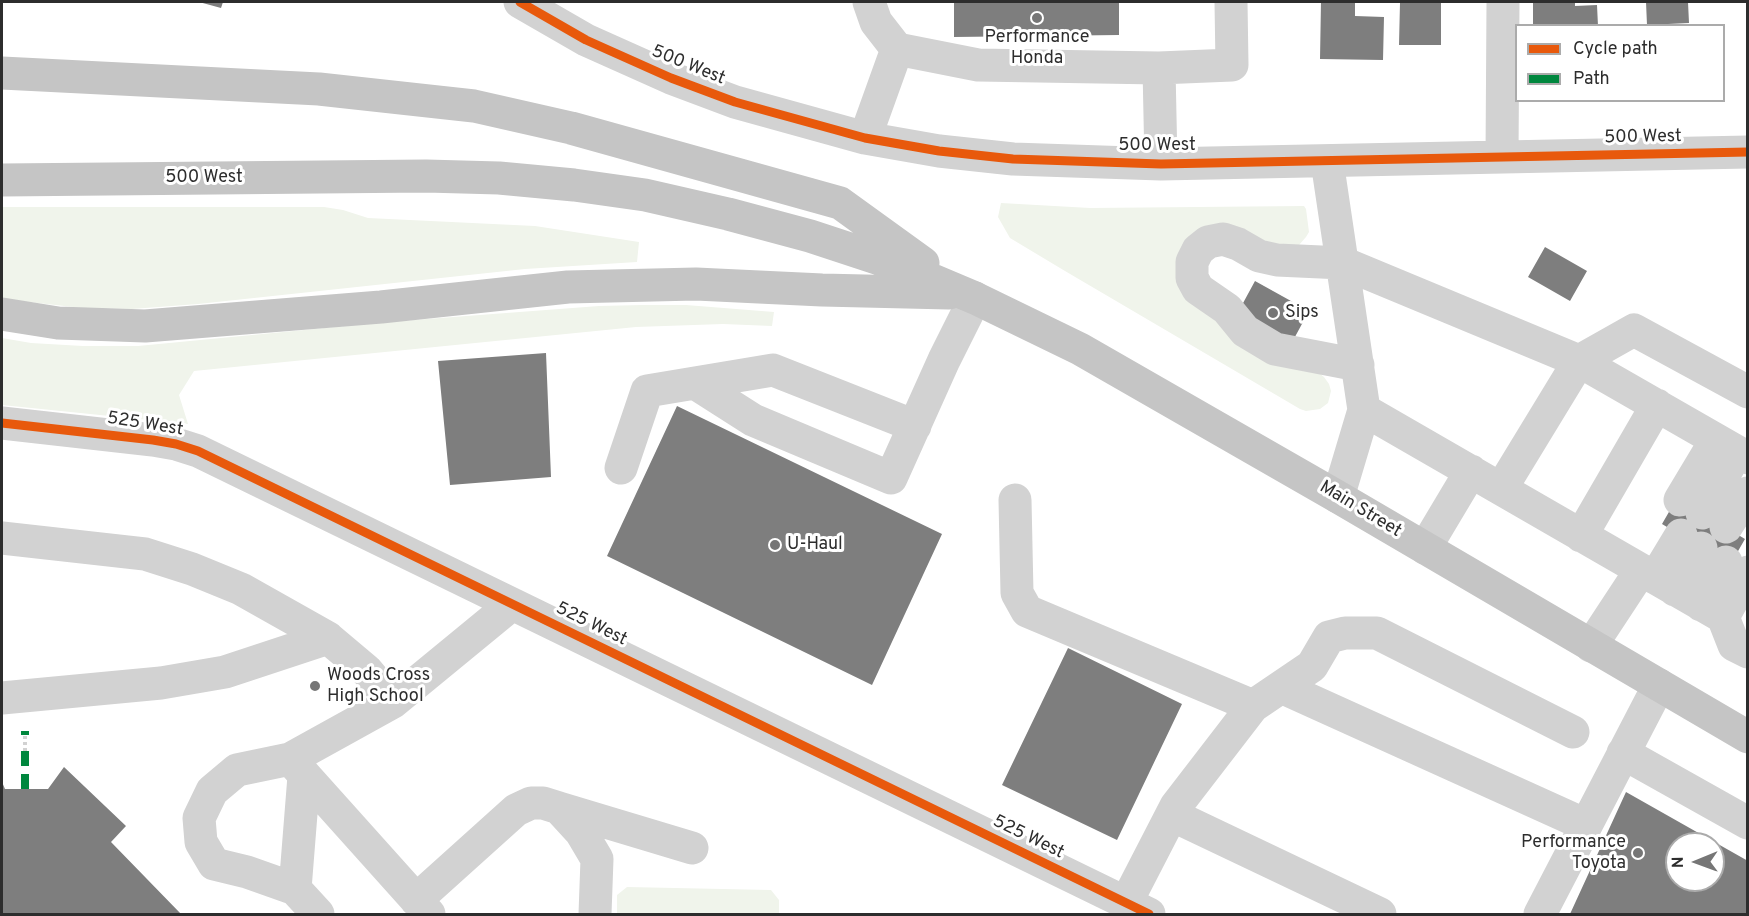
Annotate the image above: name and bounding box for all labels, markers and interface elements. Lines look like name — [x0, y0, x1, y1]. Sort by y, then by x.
marker: Performance Honda — [1030, 11, 1044, 25]
legend — [1515, 24, 1725, 102]
place label: Performance Honda — [984, 27, 1090, 70]
text: Cycle path — [1573, 38, 1658, 61]
street label: 500 West — [648, 41, 728, 91]
text: Path — [1573, 68, 1610, 91]
street label: 500 West — [1604, 127, 1682, 149]
street label: 500 West — [1118, 135, 1196, 157]
street label: 500 West — [165, 167, 243, 189]
place label: Sips — [1285, 302, 1319, 324]
marker: Sips — [1266, 306, 1280, 320]
street label: 525 West — [105, 408, 185, 442]
street label: Main Street — [1315, 477, 1405, 543]
place label: U-Haul — [787, 534, 843, 556]
marker: U-Haul — [768, 538, 782, 552]
street label: 525 West — [552, 598, 630, 652]
place label: Woods Cross High School — [327, 665, 430, 708]
marker: Woods Cross High School — [308, 679, 322, 693]
street label: 525 West — [989, 811, 1067, 865]
place label: Performance Toyota — [1521, 832, 1626, 874]
north arrow — [1665, 832, 1725, 892]
marker: Performance Toyota — [1631, 846, 1645, 860]
text: N — [1669, 856, 1689, 868]

